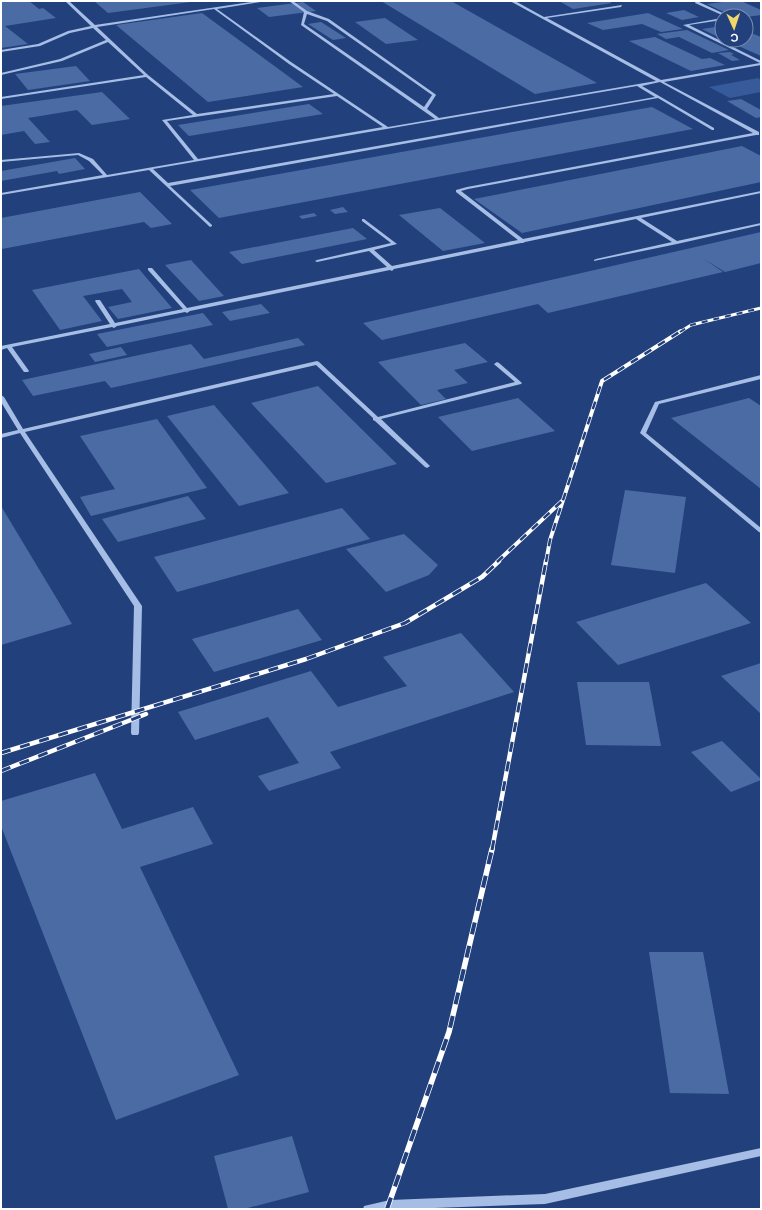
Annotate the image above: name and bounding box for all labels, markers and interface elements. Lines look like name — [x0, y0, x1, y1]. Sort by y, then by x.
north arrow — [714, 8, 754, 48]
text: С — [730, 31, 739, 44]

